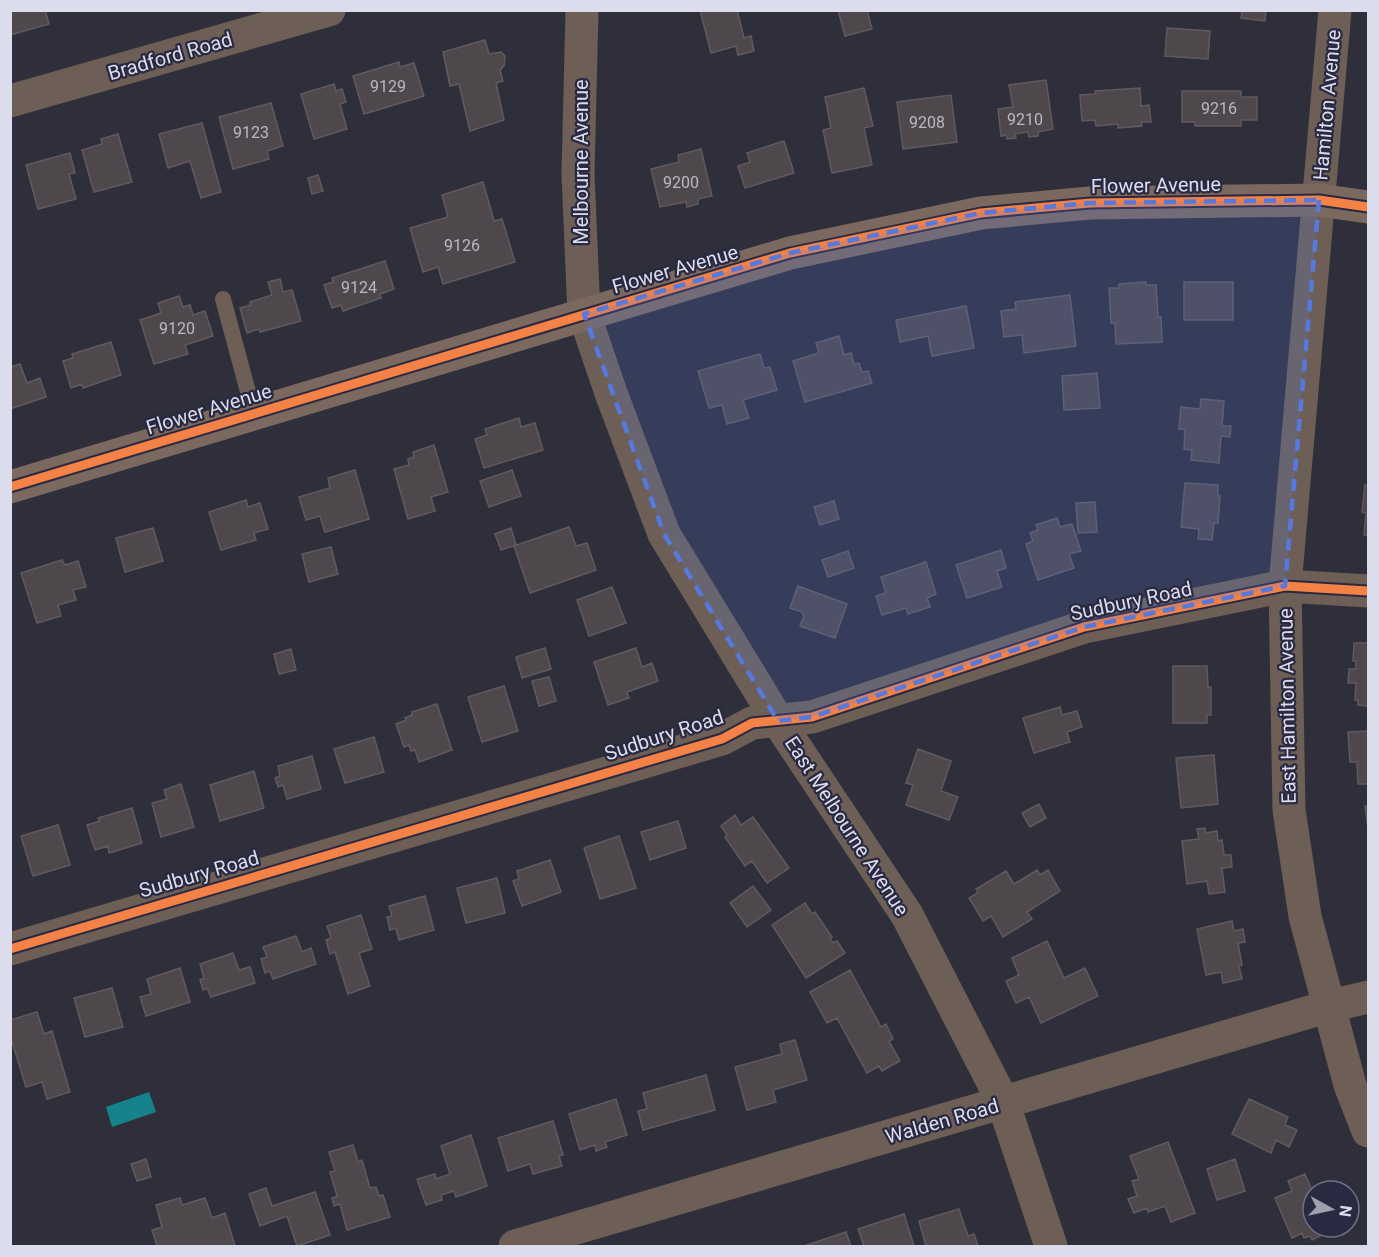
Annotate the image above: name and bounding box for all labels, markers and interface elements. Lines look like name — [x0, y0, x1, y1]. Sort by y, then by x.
street label: Bradford Road — [105, 27, 235, 85]
street label: Hamilton Avenue — [1308, 28, 1346, 182]
house number: 9129 — [370, 77, 406, 96]
street label: Melbourne Avenue — [569, 79, 593, 245]
house number: 9216 — [1201, 99, 1237, 118]
house number: 9210 — [1007, 110, 1043, 129]
house number: 9208 — [909, 113, 945, 132]
house number: 9123 — [233, 123, 269, 142]
street label: Flower Avenue — [1091, 172, 1221, 198]
house number: 9200 — [663, 173, 699, 192]
house number: 9126 — [444, 236, 480, 255]
street label: Flower Avenue — [609, 240, 741, 298]
house number: 9124 — [341, 278, 377, 297]
house number: 9120 — [159, 319, 195, 338]
street label: Flower Avenue — [143, 379, 275, 439]
street label: Sudbury Road — [1068, 576, 1194, 626]
street label: East Hamilton Avenue — [1273, 608, 1301, 804]
street label: Sudbury Road — [601, 704, 727, 766]
street label: East Melbourne Avenue — [780, 732, 914, 920]
street label: Sudbury Road — [136, 845, 262, 903]
street label: Walden Road — [882, 1093, 1002, 1149]
north arrow — [1301, 1179, 1361, 1239]
text: N — [1335, 1204, 1356, 1218]

